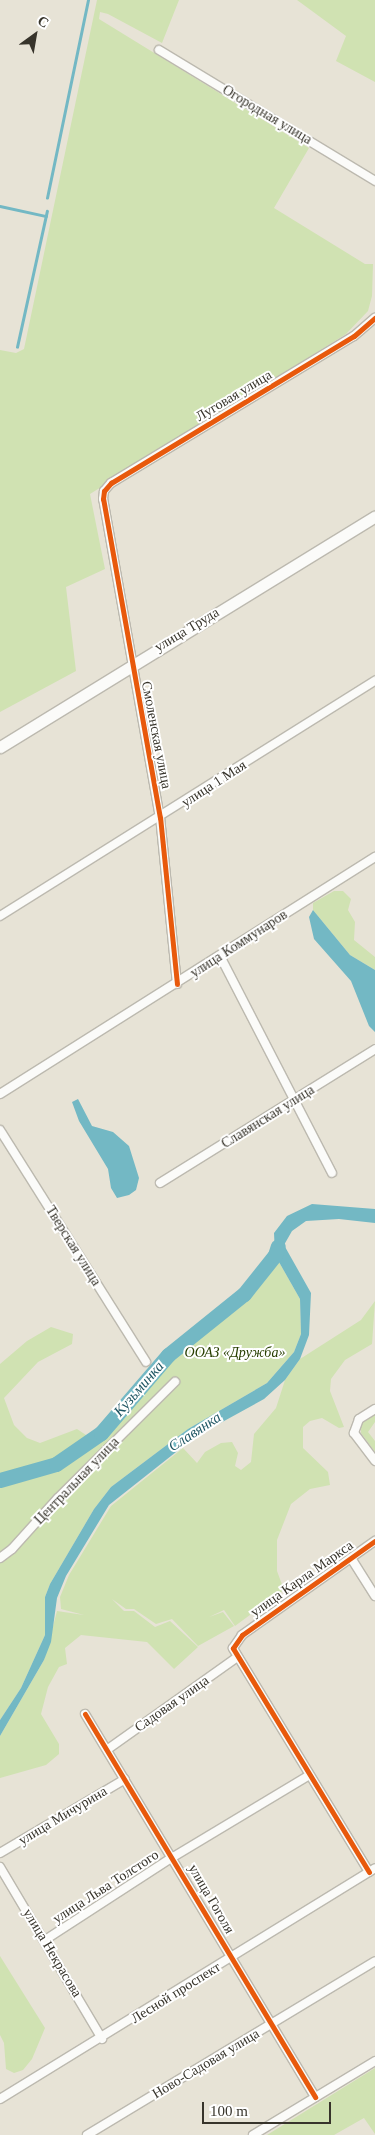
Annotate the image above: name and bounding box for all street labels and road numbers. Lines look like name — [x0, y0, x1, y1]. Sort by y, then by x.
street label: Огородная улица — [219, 82, 315, 148]
street label: Луговая улица — [193, 367, 275, 425]
street label: улица Труда — [152, 604, 222, 656]
street label: Смоленская улица — [137, 680, 175, 790]
street label: улица 1 Мая — [179, 757, 249, 811]
street label: улица Коммунаров — [187, 906, 291, 982]
street label: Славянская улица — [218, 1082, 318, 1152]
street label: Тверская улица — [42, 1203, 104, 1289]
street label: Центральная улица — [31, 1434, 123, 1528]
street label: улица Карла Маркса — [247, 1537, 357, 1621]
street label: Садовая улица — [132, 1672, 212, 1736]
street label: улица Мичурина — [16, 1783, 110, 1849]
street label: улица Льва Толстого — [50, 1846, 162, 1928]
street label: улица Гоголя — [184, 1861, 238, 1937]
street label: улица Некрасова — [19, 1906, 85, 2000]
street label: Лесной проспект — [128, 1959, 224, 2027]
street label: Ново-Садовая улица — [149, 2025, 263, 2103]

